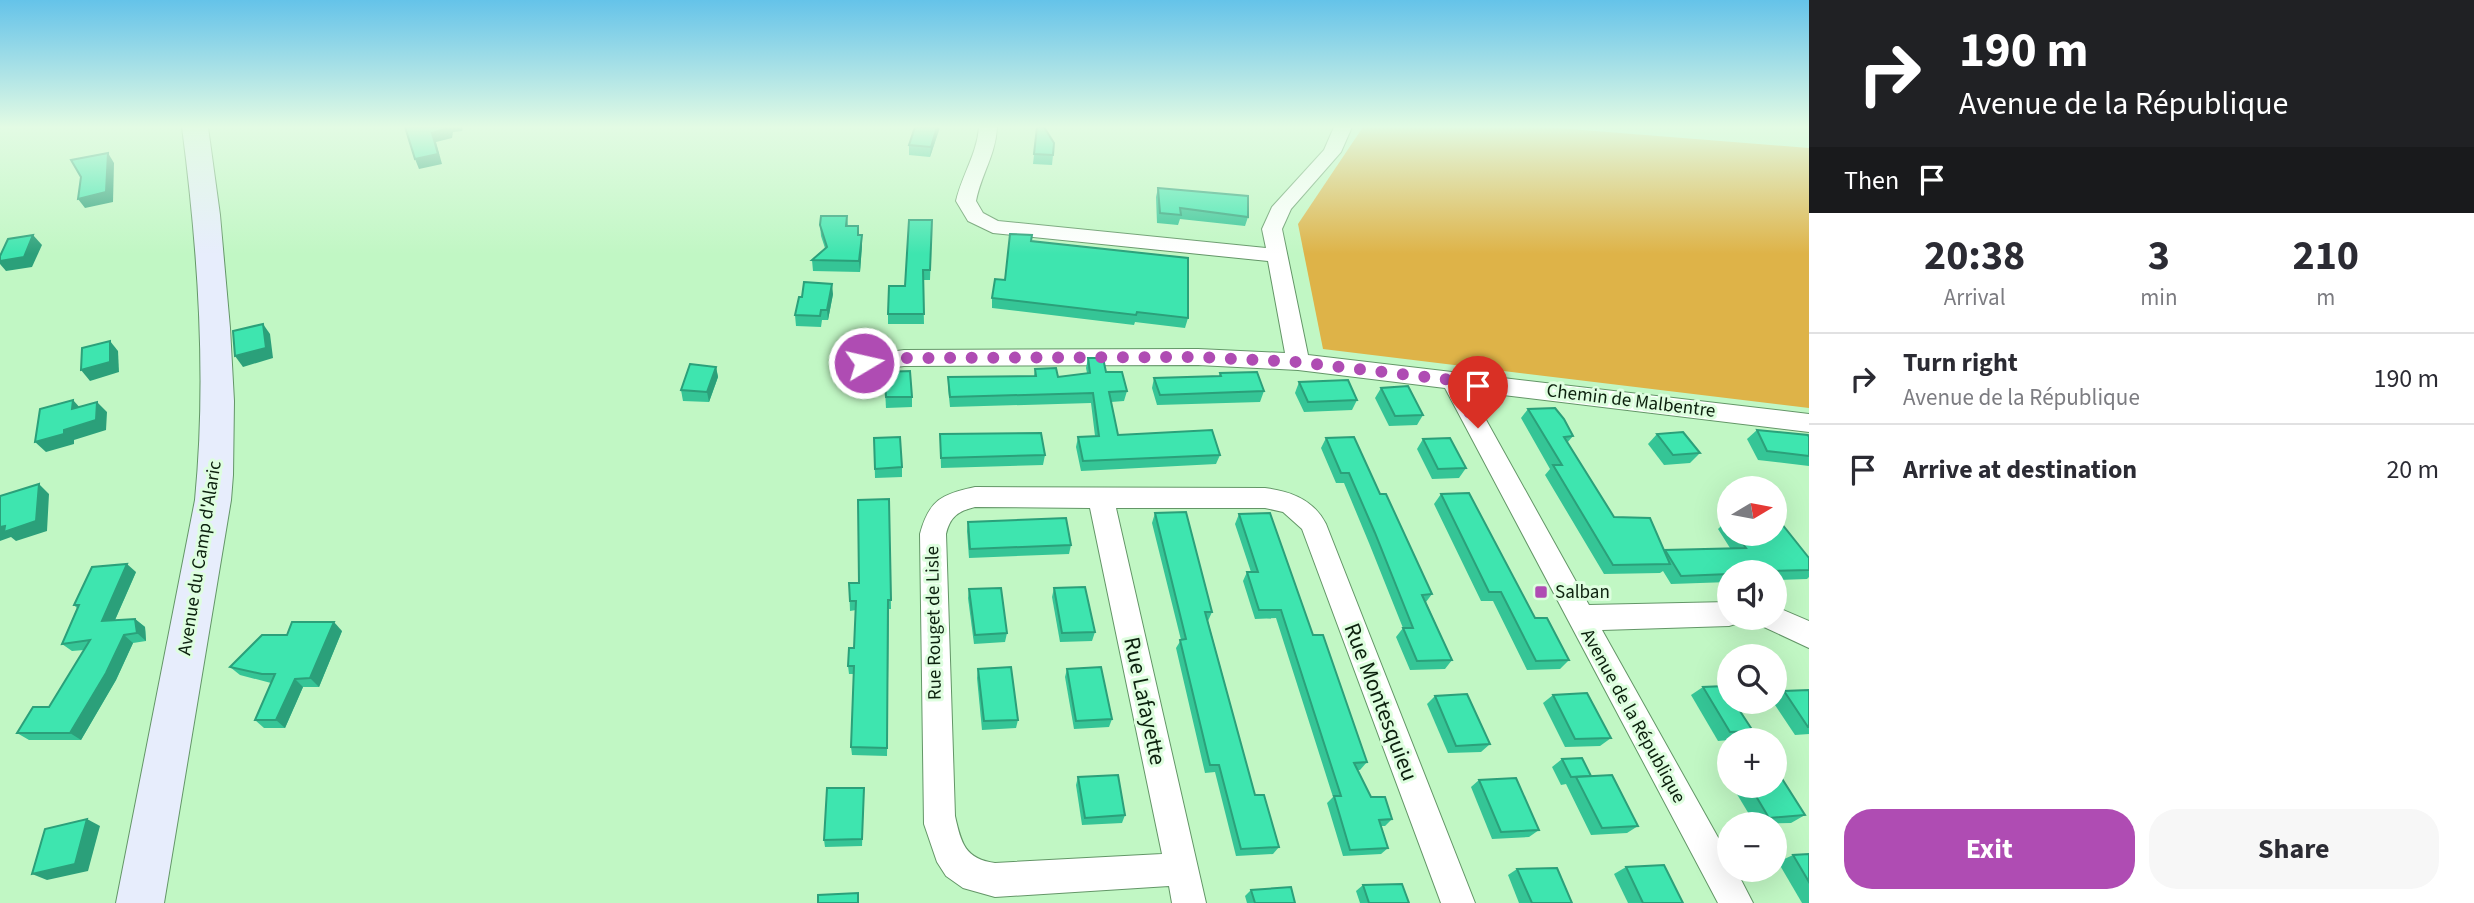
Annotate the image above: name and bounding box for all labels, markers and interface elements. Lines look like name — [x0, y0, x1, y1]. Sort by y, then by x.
text: 190 m — [1959, 16, 2088, 86]
icon: right — [1844, 28, 1935, 119]
text: Avenue de la République — [1959, 81, 2288, 127]
icon: arrive — [1913, 161, 1951, 199]
text: Then — [1844, 162, 1899, 199]
text: 20:38 — [1924, 226, 2025, 286]
text: 3 — [2148, 226, 2170, 286]
text: 210 — [2292, 226, 2359, 286]
text: Arrival — [1944, 281, 2006, 314]
text: min — [2140, 281, 2178, 314]
text: m — [2316, 281, 2335, 314]
position arrow — [827, 326, 901, 400]
text: Turn right — [1903, 344, 2018, 381]
pin — [1448, 356, 1508, 428]
icon: right — [1844, 360, 1882, 398]
text: 190 m — [2373, 360, 2439, 397]
icon: arrive — [1459, 367, 1497, 405]
street label: Chemin de Malbentre — [1545, 377, 1717, 425]
text: Avenue de la République — [1903, 381, 2140, 414]
icon: arrive — [1844, 451, 1882, 489]
text: Arrive at destination — [1903, 451, 2137, 488]
text: 20 m — [2386, 451, 2439, 488]
street label: Avenue du Camp d'Alaric — [171, 459, 229, 657]
north arrow — [1717, 476, 1787, 546]
map controls — [1717, 476, 1787, 882]
street label: Rue Rouget de Lisle — [919, 546, 949, 700]
button: sound — [1717, 560, 1787, 630]
place label: Salban — [1555, 579, 1610, 606]
marker: Salban — [1533, 584, 1549, 600]
street label: Rue Montesquieu — [1336, 618, 1426, 786]
street label: Avenue de la République — [1574, 624, 1692, 808]
street label: Rue Lafayette — [1115, 634, 1175, 768]
button: search — [1717, 644, 1787, 714]
button: + — [1717, 728, 1787, 798]
button: Exit — [1844, 809, 2135, 889]
button: Share — [2149, 809, 2439, 889]
button: − — [1717, 812, 1787, 882]

